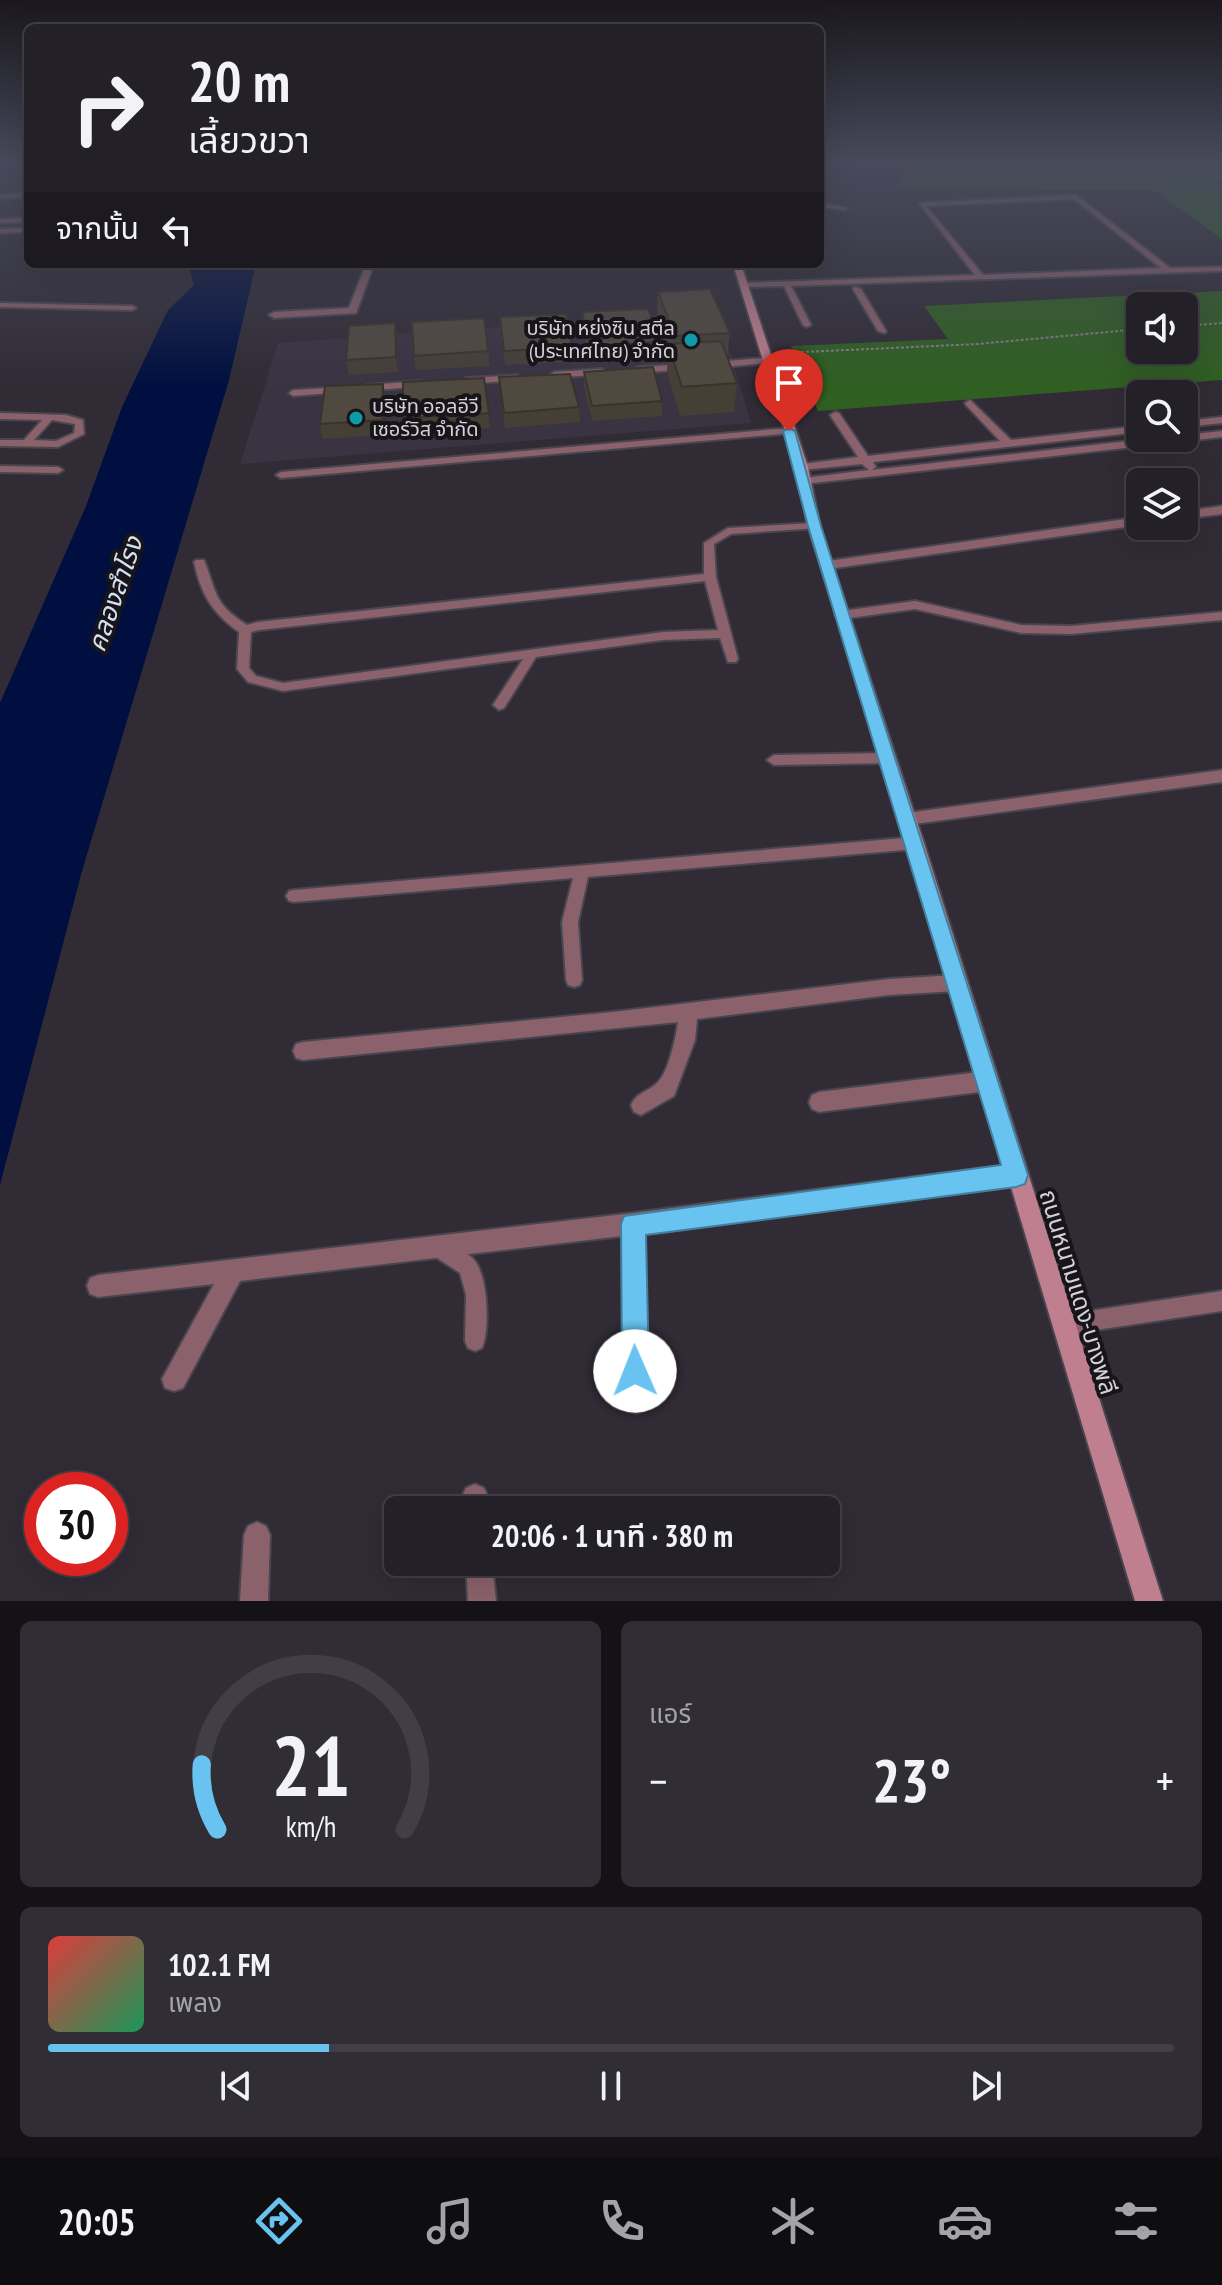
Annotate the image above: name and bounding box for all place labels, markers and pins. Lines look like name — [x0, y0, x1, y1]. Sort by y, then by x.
place label: บริษัท หย่งซิน สตีล (ประเทศไทย) จํากัด — [526, 315, 675, 364]
marker: บริษัท หย่งซิน สตีล (ประเทศไทย) จํากัด — [682, 331, 700, 349]
pin — [755, 349, 823, 431]
place label: บริษัท ออลอีวี เซอร์วิส จำกัด — [372, 393, 479, 442]
marker: บริษัท ออลอีวี เซอร์วิส จำกัด — [347, 409, 365, 427]

